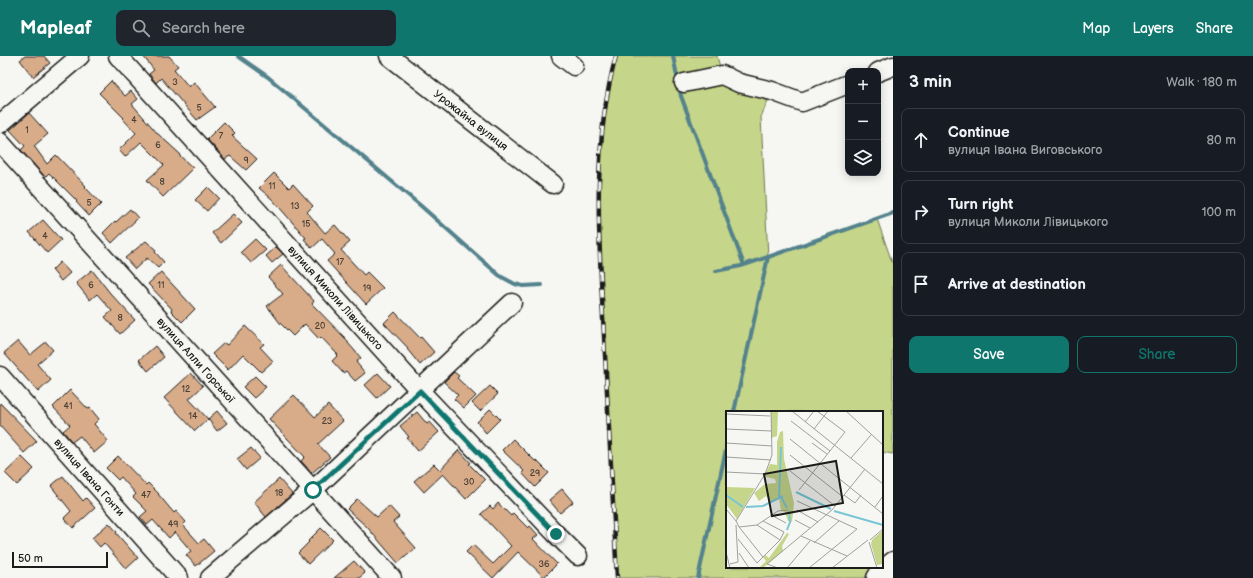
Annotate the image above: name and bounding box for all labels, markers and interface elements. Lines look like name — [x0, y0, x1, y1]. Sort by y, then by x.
search box — [116, 10, 396, 46]
text: Mapleaf — [20, 17, 92, 40]
icon: search — [130, 17, 152, 39]
text: Search here — [162, 19, 245, 38]
text: Map — [1082, 20, 1110, 37]
text: Layers — [1132, 20, 1174, 37]
text: Share — [1196, 20, 1233, 37]
map controls — [845, 68, 881, 176]
button: + — [845, 68, 881, 104]
text: 3 min — [909, 72, 952, 92]
text: Walk · 180 m — [1166, 74, 1237, 90]
house number: 3 — [172, 77, 178, 88]
street label: Урожайна вулиця — [431, 87, 510, 153]
house number: 5 — [196, 103, 202, 114]
button: − — [845, 104, 881, 140]
house number: 4 — [131, 115, 137, 126]
text: Continue — [948, 123, 1010, 142]
house number: 1 — [25, 125, 29, 136]
icon: ahead — [910, 129, 932, 151]
house number: 7 — [219, 131, 224, 142]
text: 80 m — [1207, 132, 1236, 148]
house number: 6 — [155, 140, 161, 151]
button: layers — [845, 140, 881, 176]
text: вулиця Івана Виговського — [948, 142, 1102, 158]
house number: 9 — [243, 155, 249, 166]
house number: 8 — [159, 177, 165, 188]
house number: 11 — [269, 181, 275, 192]
text: Turn right — [948, 195, 1013, 214]
house number: 5 — [86, 198, 92, 209]
house number: 13 — [290, 201, 300, 212]
icon: right — [910, 201, 932, 223]
text: 100 m — [1201, 204, 1236, 220]
text: вулиця Миколи Лівицького — [948, 214, 1108, 230]
house number: 15 — [302, 219, 310, 230]
house number: 4 — [42, 231, 48, 242]
street label: вулиця Миколи Лівицького — [285, 243, 386, 353]
house number: 17 — [336, 257, 345, 268]
icon: arrive — [910, 273, 932, 295]
text: Arrive at destination — [948, 275, 1086, 294]
house number: 6 — [88, 280, 94, 291]
house number: 11 — [158, 280, 164, 291]
house number: 19 — [363, 283, 371, 294]
house number: 8 — [117, 313, 123, 324]
street label: вулиця Алли Горської — [154, 315, 237, 406]
house number: 20 — [315, 321, 325, 332]
button: Save — [909, 336, 1069, 373]
button: Share — [1077, 336, 1237, 373]
house number: 12 — [182, 384, 191, 395]
house number: 41 — [64, 401, 72, 412]
house number: 14 — [189, 411, 198, 422]
inset map — [726, 411, 883, 568]
house number: 23 — [322, 416, 333, 427]
street label: вулиця Івана Гонти — [51, 436, 127, 519]
house number: 29 — [530, 468, 540, 479]
house number: 30 — [464, 477, 474, 488]
route start — [304, 481, 322, 499]
house number: 18 — [275, 488, 283, 499]
house number: 47 — [141, 490, 152, 501]
house number: 49 — [168, 519, 178, 530]
route end — [547, 525, 565, 543]
scale bar — [12, 550, 108, 569]
text: 50 m — [18, 552, 43, 565]
house number: 36 — [538, 559, 550, 570]

